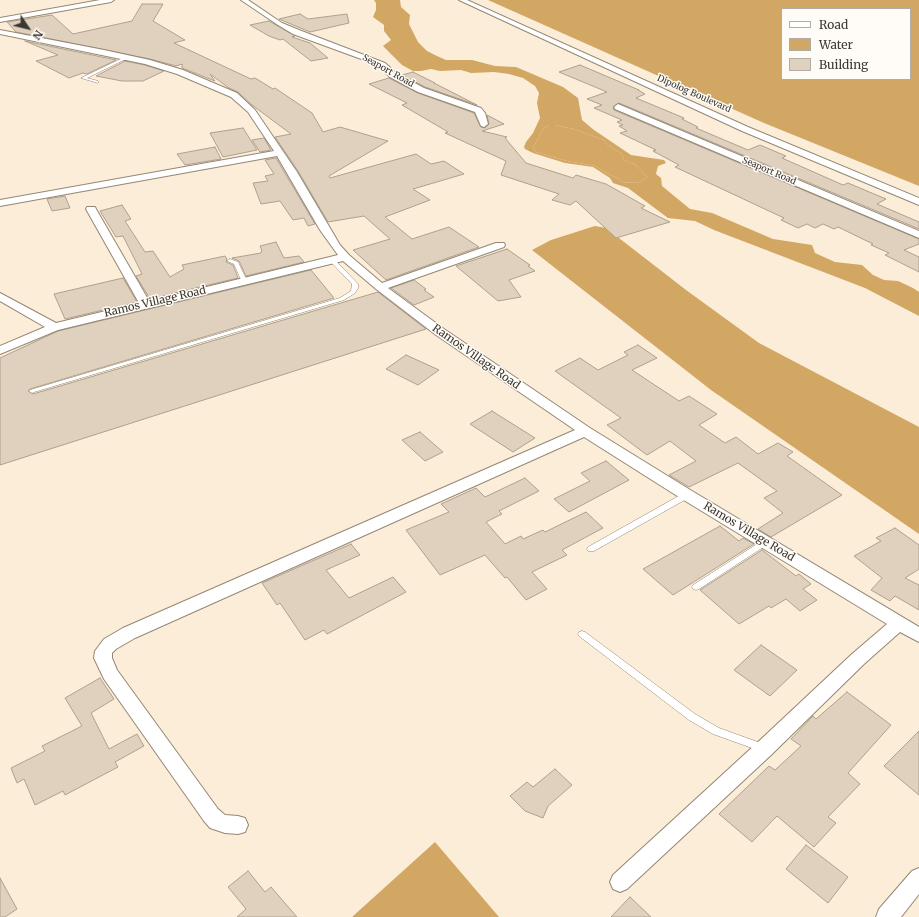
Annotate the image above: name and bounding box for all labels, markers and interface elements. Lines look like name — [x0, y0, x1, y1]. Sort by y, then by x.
north arrow — [8, 8, 48, 48]
legend — [781, 8, 911, 80]
text: Road — [819, 17, 848, 32]
text: N — [30, 27, 46, 42]
text: Water — [819, 37, 853, 52]
street label: Seaport Road — [360, 52, 416, 90]
text: Building — [819, 57, 868, 72]
street label: Dipolog Boulevard — [655, 73, 733, 115]
street label: Seaport Road — [740, 155, 798, 187]
street label: Ramos Village Road — [103, 284, 207, 320]
street label: Ramos Village Road — [430, 322, 522, 392]
street label: Ramos Village Road — [701, 500, 797, 564]

